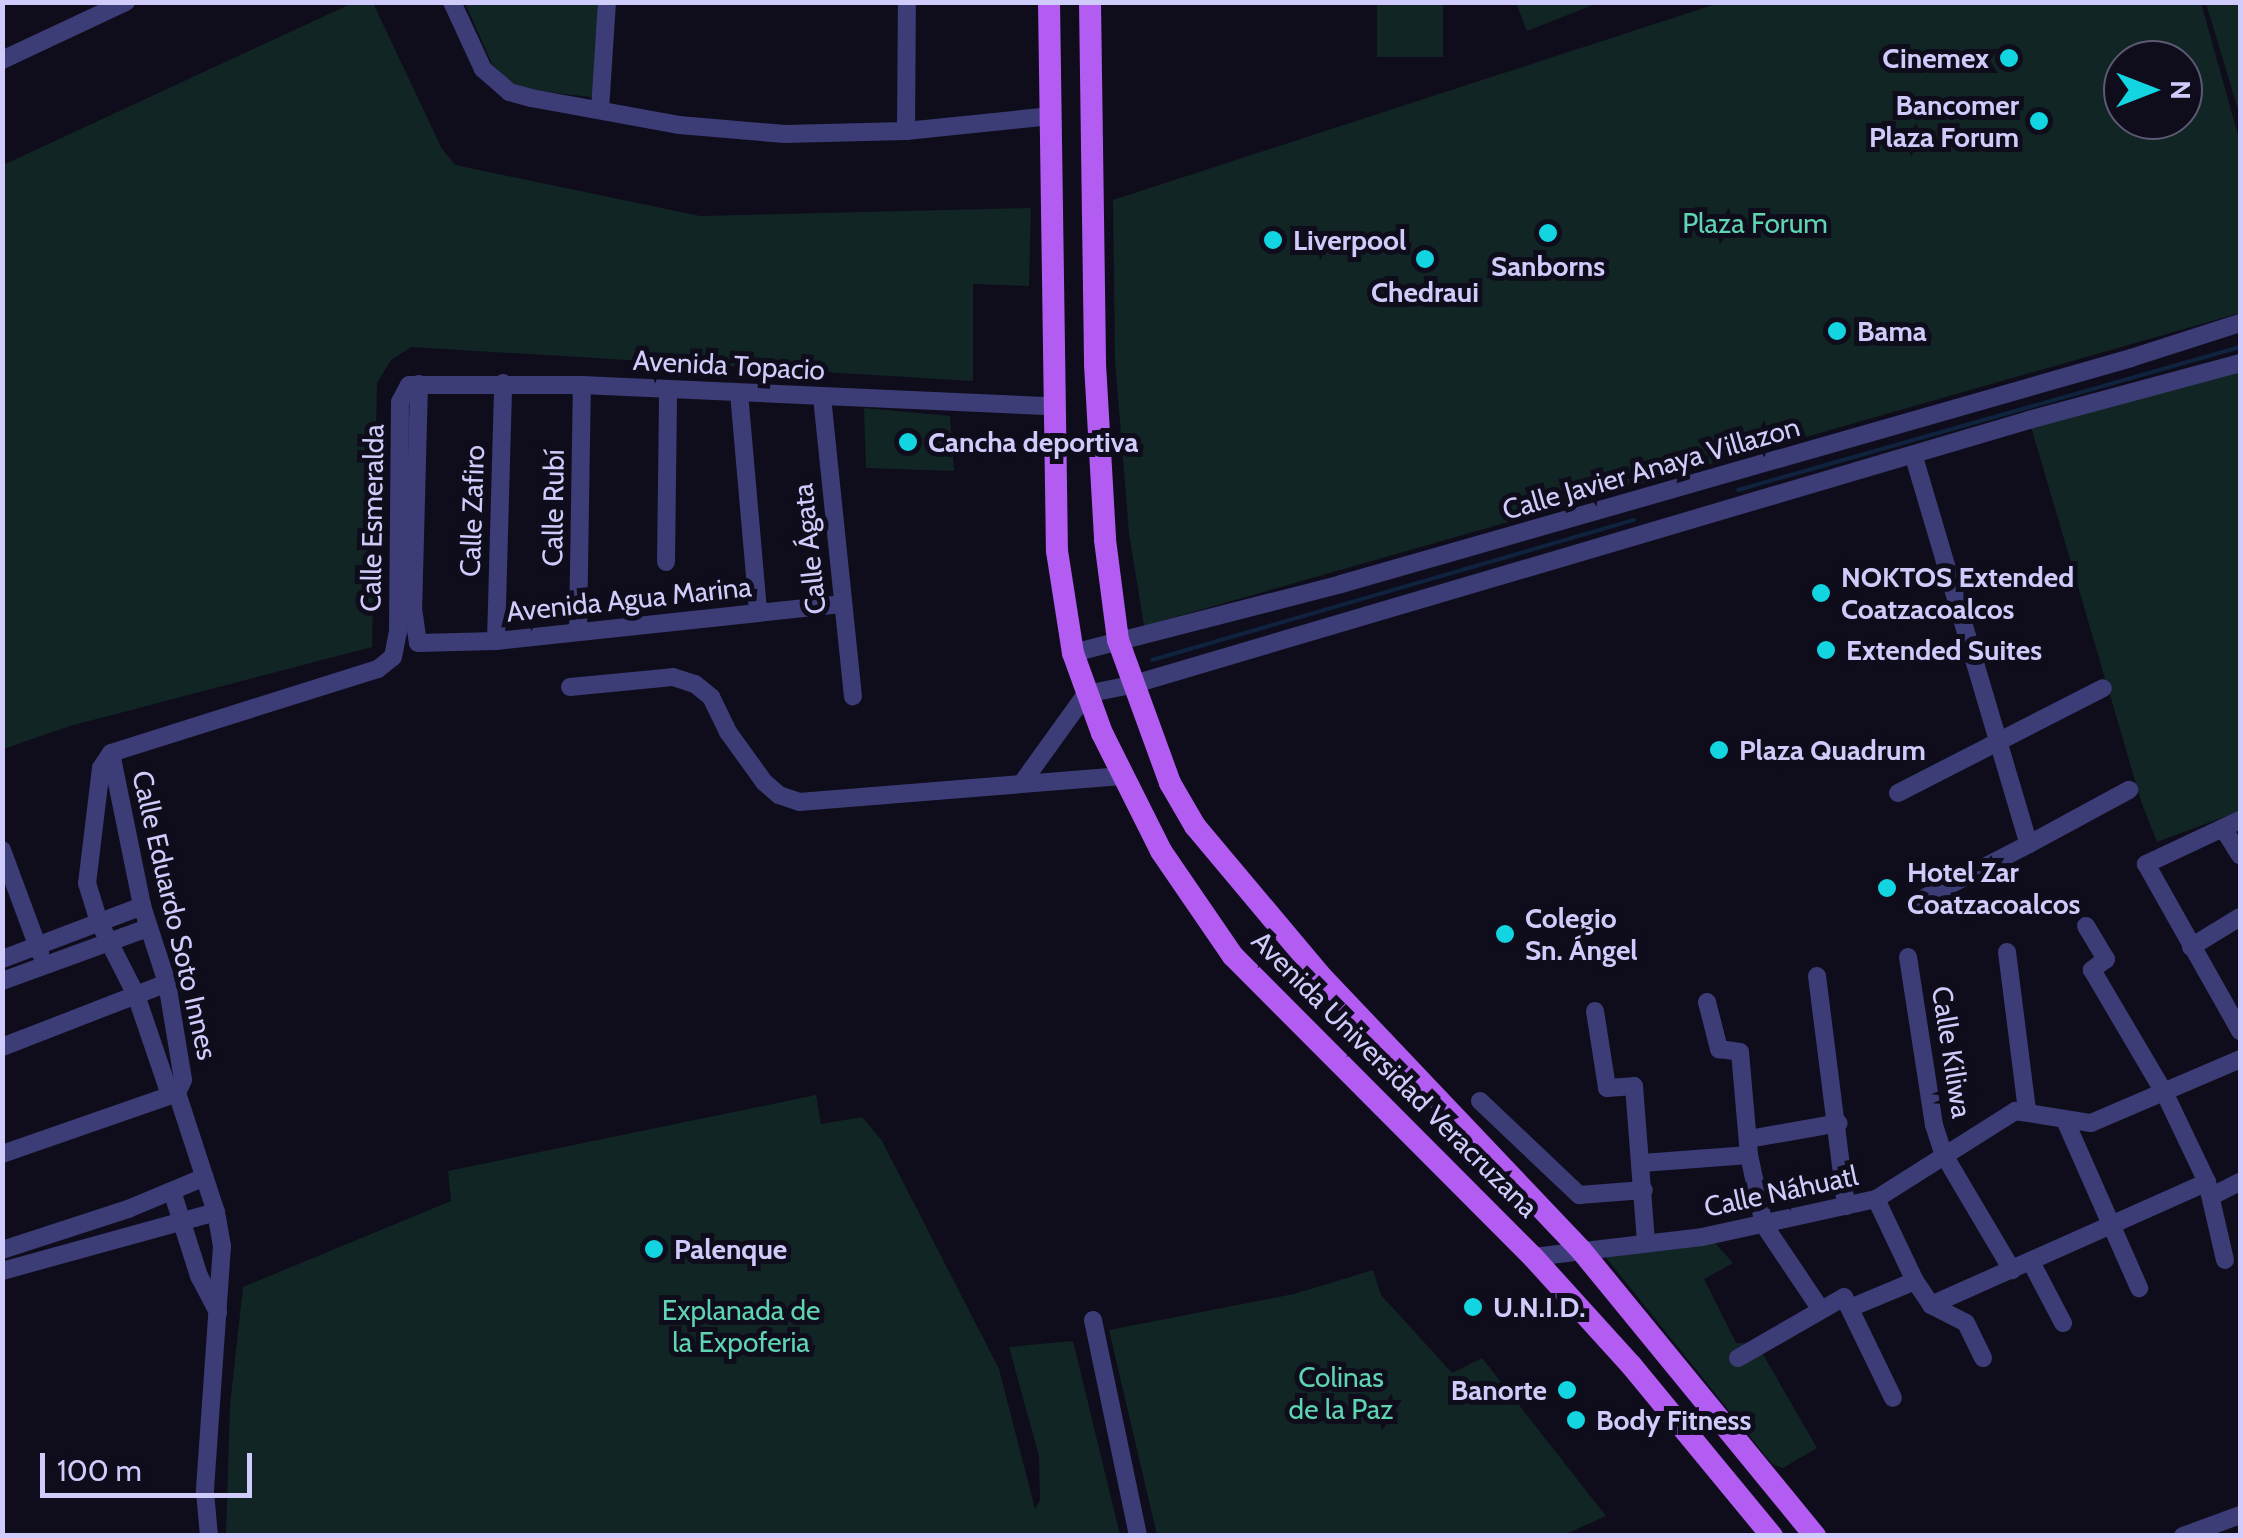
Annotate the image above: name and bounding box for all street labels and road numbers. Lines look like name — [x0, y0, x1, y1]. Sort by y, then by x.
street label: Avenida Topacio — [632, 343, 826, 387]
street label: Calle Javier Anaya Villazon — [1498, 409, 1804, 527]
street label: Calle Esmeralda — [354, 424, 390, 612]
street label: Calle Zafiro — [453, 445, 491, 577]
street label: Calle Rubí — [535, 449, 571, 567]
street label: Calle Ágata — [785, 482, 833, 616]
street label: Avenida Agua Marina — [505, 569, 753, 629]
street label: Calle Eduardo Soto Innes — [125, 767, 225, 1063]
street label: Avenida Universidad Veracruzana — [1245, 924, 1545, 1224]
street label: Calle Kiliwa — [1925, 984, 1979, 1120]
street label: Calle Náhuatl — [1701, 1158, 1861, 1224]

